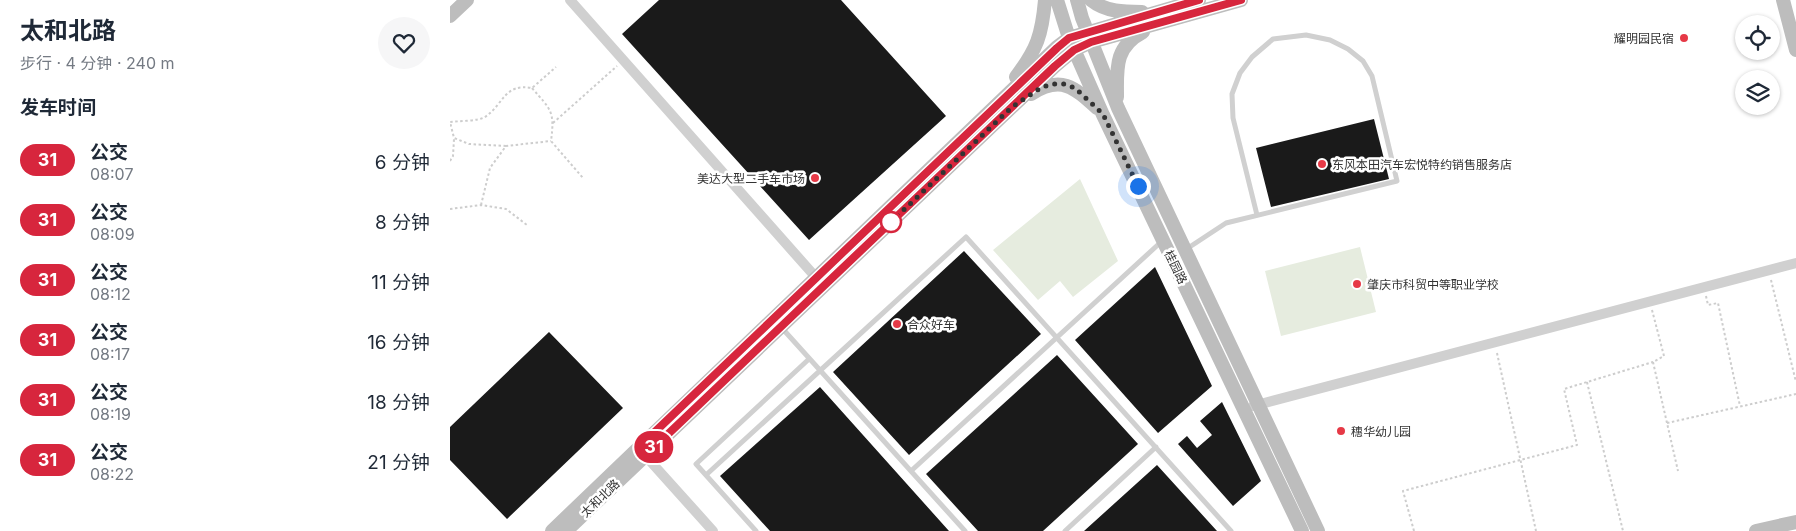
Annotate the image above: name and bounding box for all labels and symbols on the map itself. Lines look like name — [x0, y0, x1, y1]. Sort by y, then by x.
place label: 耀明园民宿 — [1614, 31, 1674, 46]
marker: 耀明园民宿 — [1678, 32, 1690, 44]
place label: 东风本田汽车宏悦特约销售服务店 — [1332, 157, 1512, 172]
marker: 东风本田汽车宏悦特约销售服务店 — [1316, 158, 1328, 170]
place label: 美达大型二手车市场 — [697, 171, 805, 186]
marker: 美达大型二手车市场 — [809, 172, 821, 184]
your location — [1126, 174, 1151, 199]
unlabelled marker — [880, 211, 902, 233]
street label: 桂园路 — [1161, 248, 1191, 286]
place label: 肇庆市科贸中等职业学校 — [1367, 277, 1499, 292]
marker: 肇庆市科贸中等职业学校 — [1351, 278, 1363, 290]
place label: 合众好车 — [907, 317, 955, 332]
marker: 合众好车 — [891, 318, 903, 330]
place label: 穗华幼儿园 — [1351, 424, 1411, 439]
marker: 穗华幼儿园 — [1335, 425, 1347, 437]
line badge: 31 — [632, 431, 676, 463]
street label: 太和北路 — [578, 476, 622, 520]

